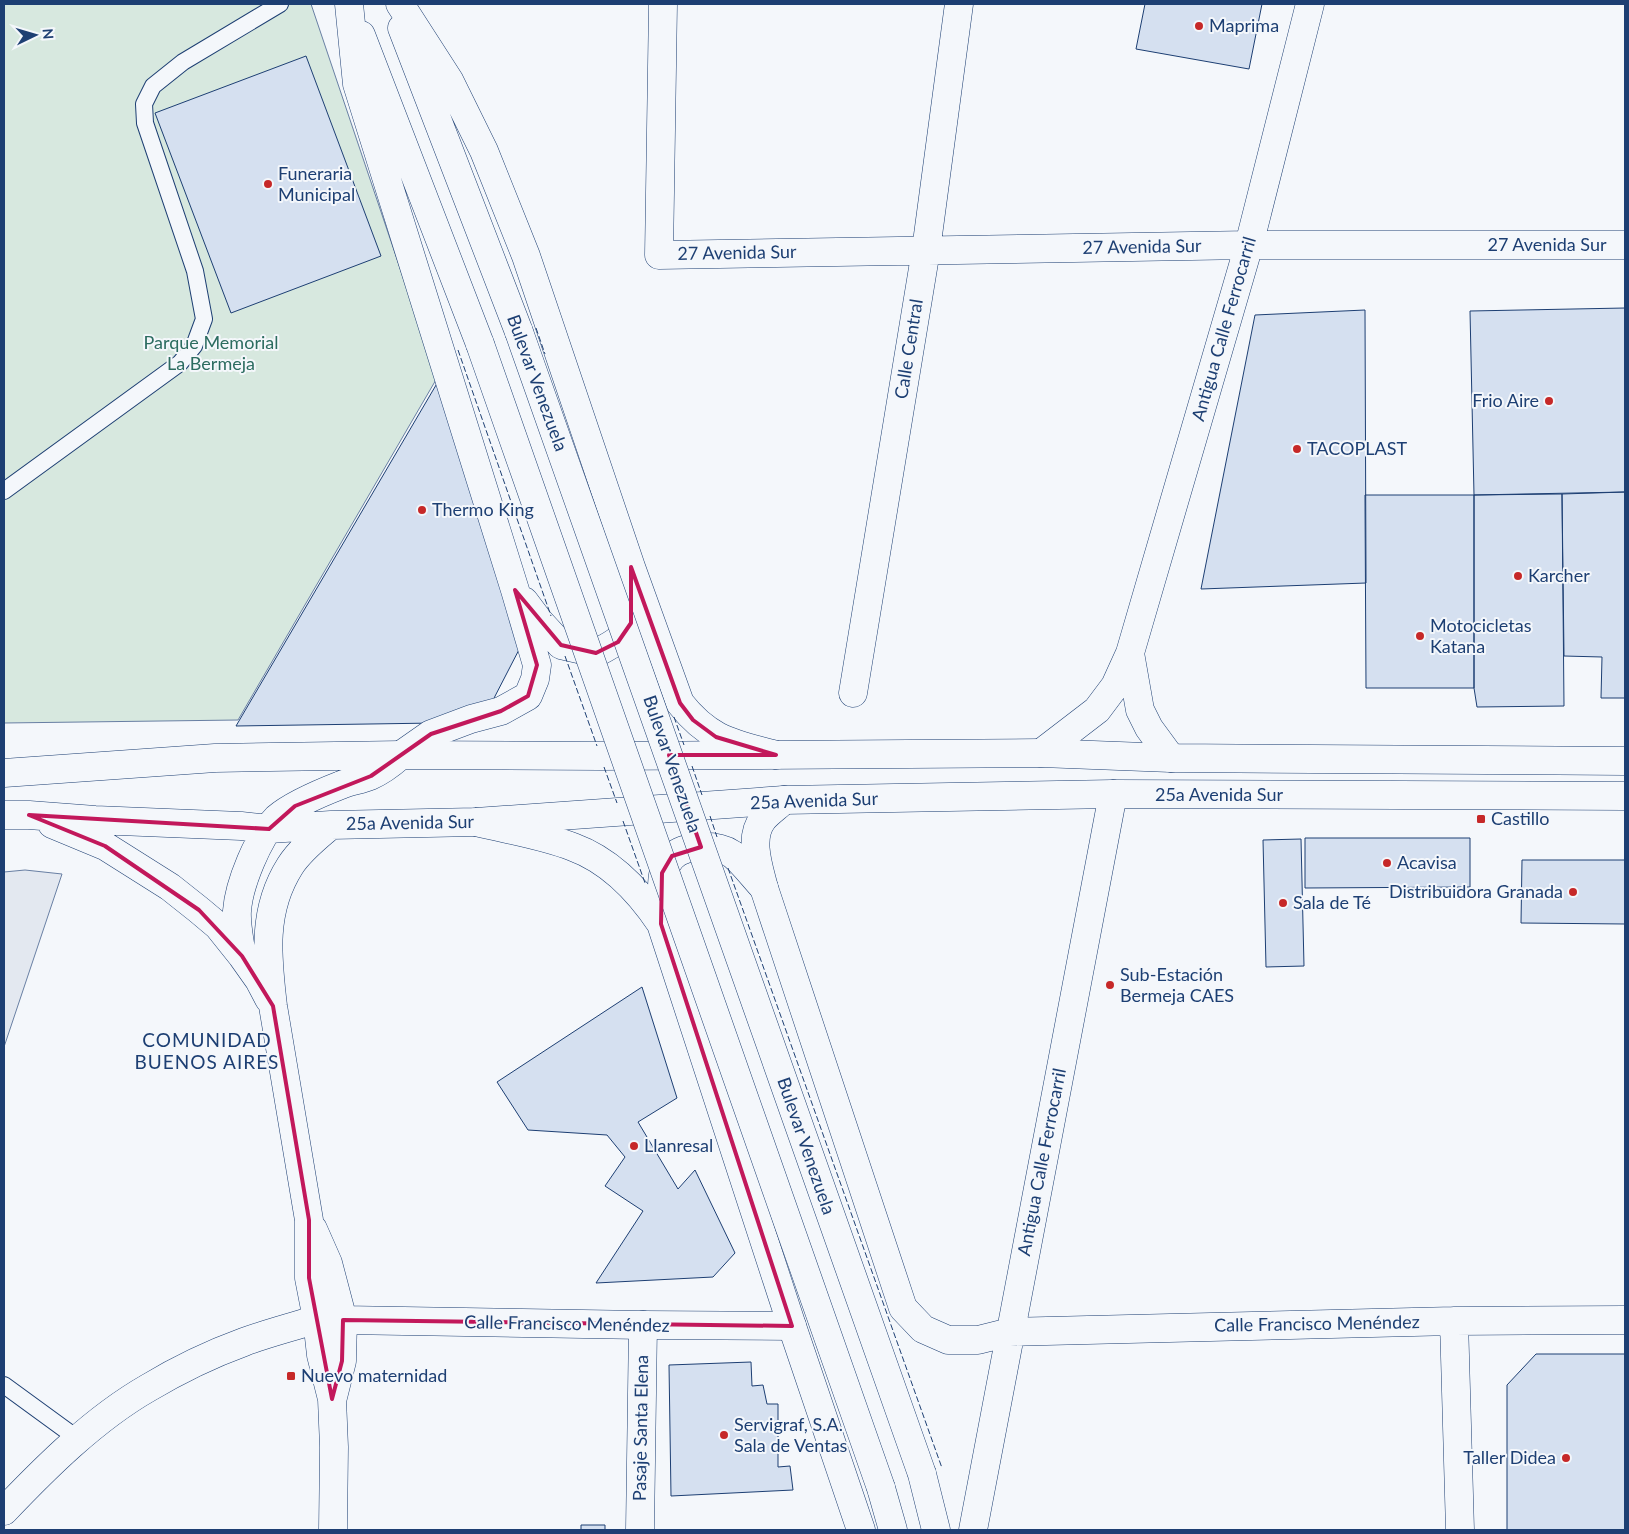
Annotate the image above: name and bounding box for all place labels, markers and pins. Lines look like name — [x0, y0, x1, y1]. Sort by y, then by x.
place label: Maprima — [1209, 14, 1279, 36]
marker: Maprima — [1193, 20, 1205, 32]
place label: Funeraria Municipal — [278, 162, 355, 205]
marker: Funeraria Municipal — [262, 178, 274, 190]
place label: Frio Aire — [1472, 389, 1539, 411]
marker: Frio Aire — [1543, 395, 1555, 407]
place label: TACOPLAST — [1307, 437, 1407, 459]
marker: TACOPLAST — [1291, 443, 1303, 455]
place label: Thermo King — [432, 498, 534, 520]
marker: Thermo King — [416, 504, 428, 516]
place label: Karcher — [1528, 564, 1590, 586]
marker: Karcher — [1512, 570, 1524, 582]
place label: Motocicletas Katana — [1430, 614, 1532, 657]
marker: Motocicletas Katana — [1414, 630, 1426, 642]
place label: Castillo — [1491, 807, 1550, 829]
marker: Castillo — [1475, 813, 1487, 825]
place label: Acavisa — [1397, 851, 1457, 873]
marker: Acavisa — [1381, 857, 1393, 869]
place label: Distribuidora Granada — [1389, 880, 1563, 902]
marker: Distribuidora Granada — [1567, 886, 1579, 898]
place label: Sala de Té — [1293, 891, 1371, 913]
marker: Sala de Té — [1277, 897, 1289, 909]
place label: Sub-Estación Bermeja CAES — [1120, 963, 1234, 1006]
marker: Sub-Estación Bermeja CAES — [1104, 979, 1116, 991]
place label: Llanresal — [644, 1134, 713, 1156]
marker: Llanresal — [628, 1140, 640, 1152]
place label: Nuevo maternidad — [301, 1364, 447, 1386]
marker: Nuevo maternidad — [285, 1370, 297, 1382]
place label: Servigraf, S.A. Sala de Ventas — [734, 1413, 848, 1456]
marker: Servigraf, S.A. Sala de Ventas — [718, 1429, 730, 1441]
place label: Taller Didea — [1463, 1446, 1556, 1468]
marker: Taller Didea — [1560, 1452, 1572, 1464]

